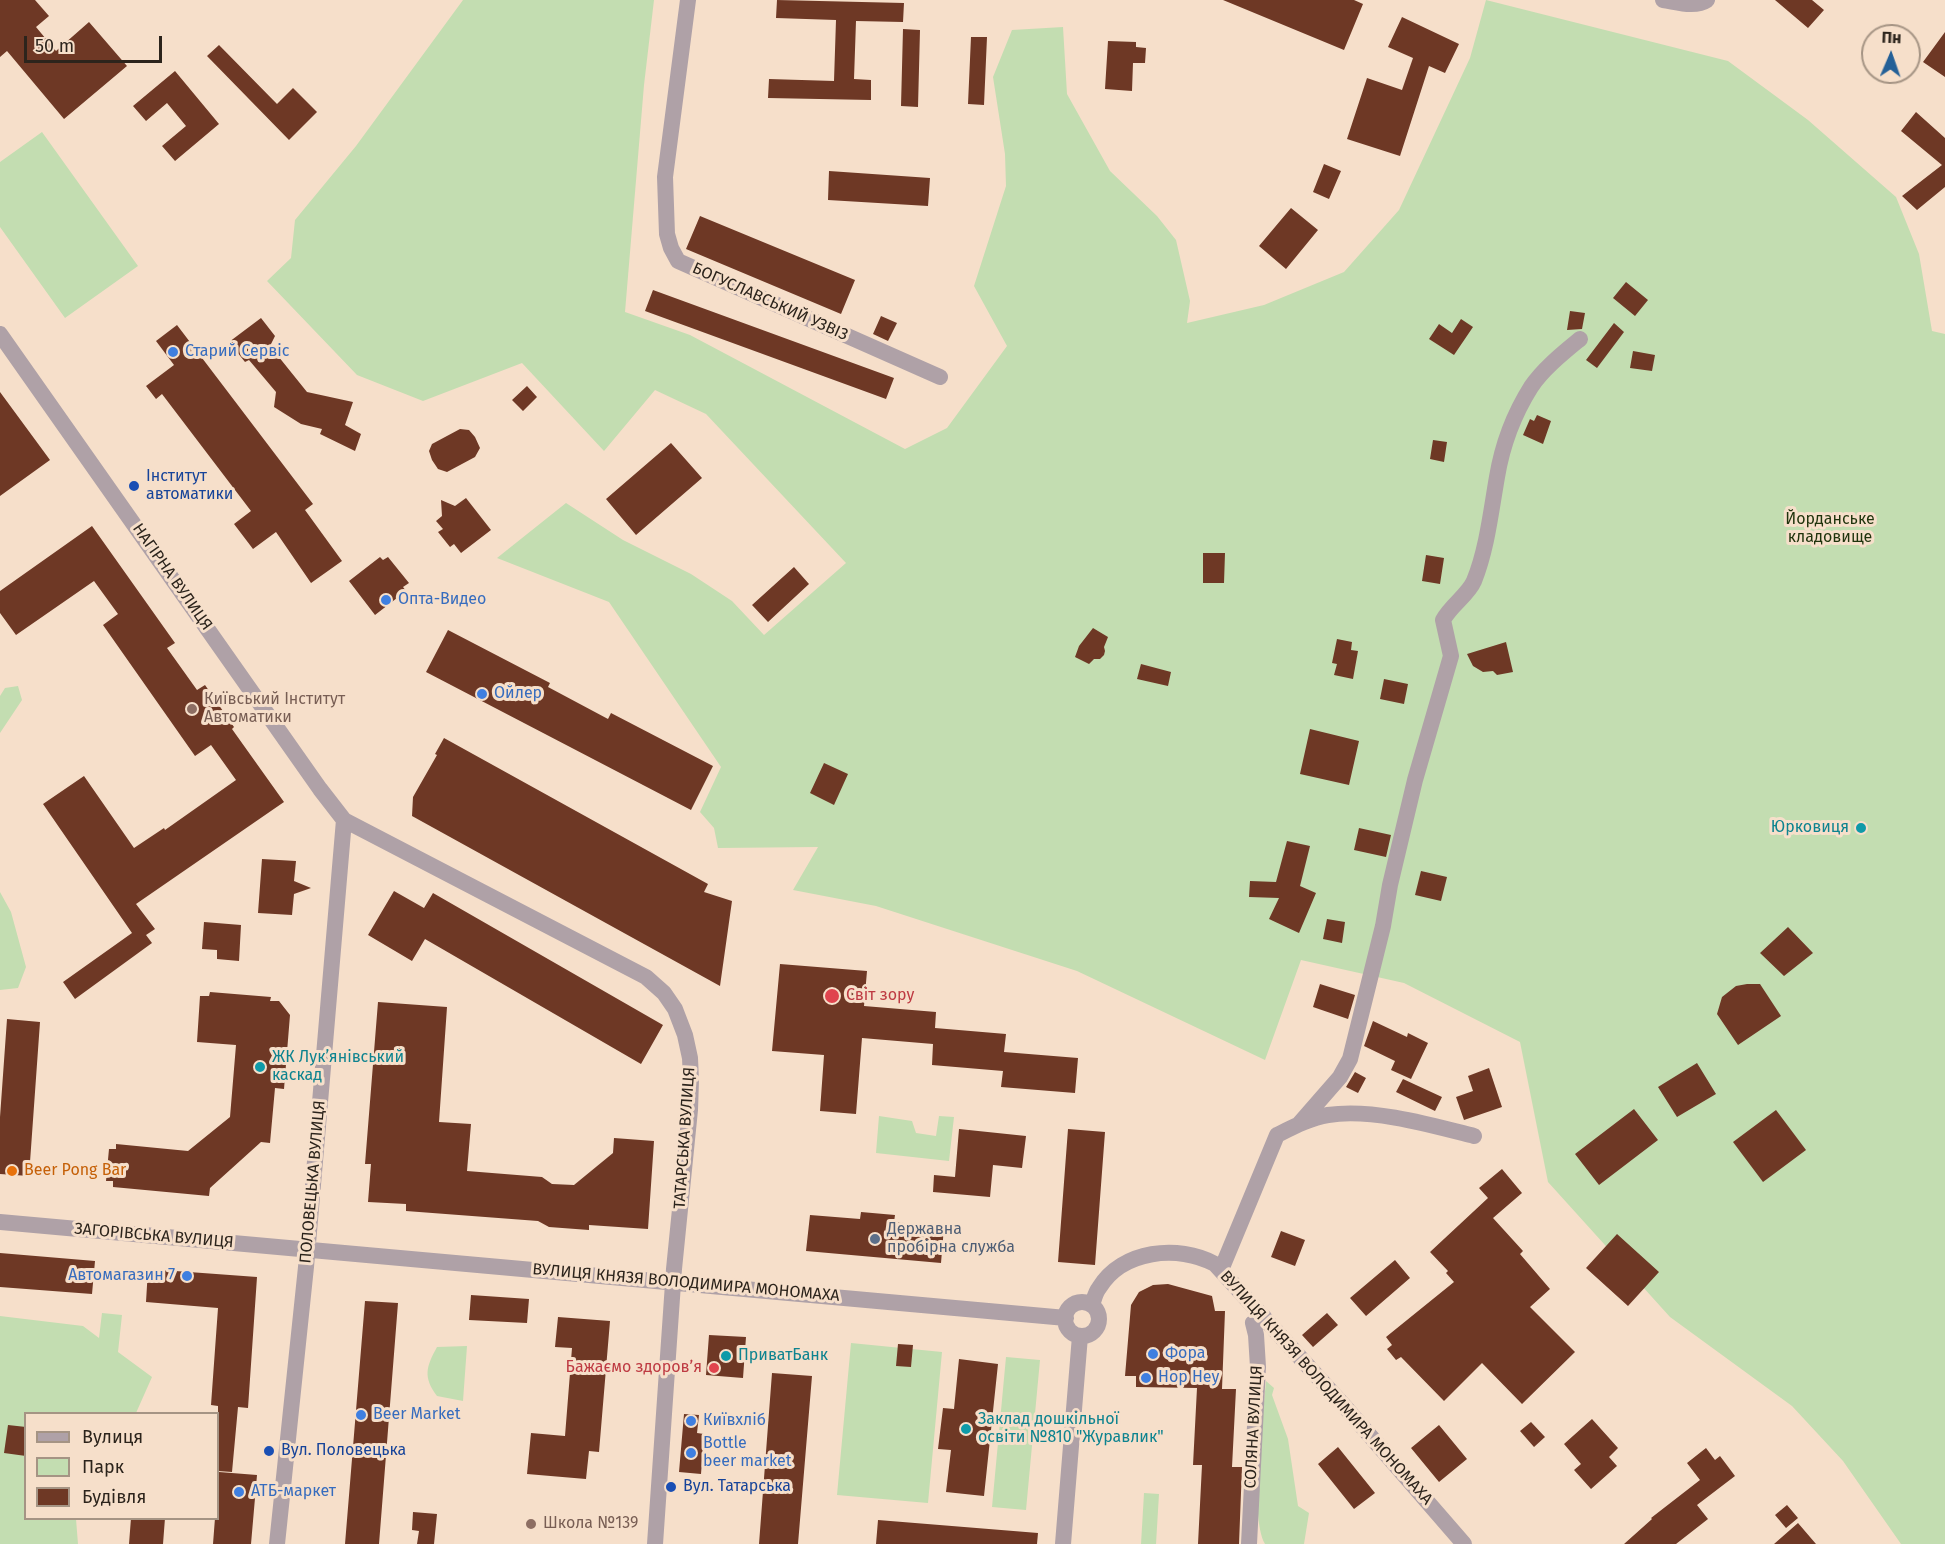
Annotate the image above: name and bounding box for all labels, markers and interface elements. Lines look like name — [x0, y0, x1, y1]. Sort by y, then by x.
scale bar — [27, 24, 165, 62]
north arrow — [1861, 24, 1921, 84]
text: Пн — [1881, 28, 1902, 47]
text: 50 m — [35, 35, 74, 57]
street label: БОГУСЛАВСЬКИЙ УЗВІЗ — [689, 259, 851, 345]
place label: Старий Сервіс — [185, 342, 289, 362]
marker: Старий Сервіс — [166, 345, 180, 359]
place label: Інститут автоматики — [146, 467, 233, 505]
marker: Інститут автоматики — [127, 479, 141, 493]
park label: Йорданське кладовище — [1785, 510, 1875, 548]
street label: НАГІРНА ВУЛИЦЯ — [128, 520, 216, 634]
place label: Опта-Видео — [398, 590, 486, 610]
marker: Опта-Видео — [379, 593, 393, 607]
place label: Ойлер — [494, 684, 542, 704]
marker: Ойлер — [475, 687, 489, 701]
place label: Київський Інститут Автоматики — [204, 690, 345, 728]
marker: Київський Інститут Автоматики — [185, 702, 199, 716]
place label: Юрковиця — [1771, 818, 1849, 838]
marker: Юрковиця — [1854, 821, 1868, 835]
place label: Світ зору — [846, 986, 914, 1006]
marker: Світ зору — [823, 987, 841, 1005]
place label: ЖК Лук’янівський каскад — [272, 1048, 404, 1086]
marker: ЖК Лук’янівський каскад — [253, 1060, 267, 1074]
street label: ТАТАРСЬКА ВУЛИЦЯ — [670, 1066, 700, 1210]
street label: ПОЛОВЕЦЬКА ВУЛИЦЯ — [296, 1100, 330, 1264]
place label: Beer Pong Bar — [24, 1161, 126, 1181]
marker: Beer Pong Bar — [5, 1164, 19, 1178]
street label: ЗАГОРІВСЬКА ВУЛИЦЯ — [74, 1219, 234, 1253]
place label: Державна пробірна служба — [887, 1220, 1015, 1258]
marker: Державна пробірна служба — [868, 1232, 882, 1246]
street label: ВУЛИЦЯ КНЯЗЯ ВОЛОДИМИРА МОНОМАХА — [532, 1260, 840, 1306]
place label: Автомагазин 7 — [68, 1266, 175, 1286]
street label: ВУЛИЦЯ КНЯЗЯ ВОЛОДИМИРА МОНОМАХА — [1216, 1267, 1436, 1509]
marker: Автомагазин 7 — [180, 1269, 194, 1283]
place label: Фора — [1165, 1344, 1206, 1364]
place label: ПриватБанк — [738, 1346, 828, 1366]
marker: Фора — [1146, 1347, 1160, 1361]
marker: ПриватБанк — [719, 1349, 733, 1363]
place label: Бажаємо здоровʼя — [566, 1358, 702, 1378]
marker: Бажаємо здоровʼя — [707, 1361, 721, 1375]
street label: СОЛЯНА ВУЛИЦЯ — [1241, 1365, 1267, 1489]
place label: Hop Hey — [1158, 1368, 1219, 1388]
marker: Hop Hey — [1139, 1371, 1153, 1385]
place label: Beer Market — [373, 1405, 460, 1425]
marker: Beer Market — [354, 1408, 368, 1422]
place label: Заклад дошкільної освіти №810 "Журавлик" — [978, 1410, 1164, 1448]
place label: Київхліб — [703, 1411, 766, 1431]
legend — [24, 1412, 219, 1520]
marker: Київхліб — [684, 1414, 698, 1428]
marker: Заклад дошкільної освіти №810 "Журавлик" — [959, 1422, 973, 1436]
text: Вулиця — [82, 1426, 143, 1448]
place label: Bottle beer market — [703, 1434, 791, 1472]
place label: Вул. Половецька — [281, 1441, 406, 1461]
marker: Вул. Половецька — [262, 1444, 276, 1458]
marker: Bottle beer market — [684, 1446, 698, 1460]
text: Парк — [82, 1456, 124, 1478]
place label: Вул. Татарська — [683, 1477, 791, 1497]
marker: Вул. Татарська — [664, 1480, 678, 1494]
place label: АТБ-маркет — [251, 1482, 336, 1502]
marker: АТБ-маркет — [232, 1485, 246, 1499]
text: Будівля — [82, 1486, 146, 1508]
place label: Школа №139 — [543, 1514, 638, 1534]
marker: Школа №139 — [524, 1517, 538, 1531]

